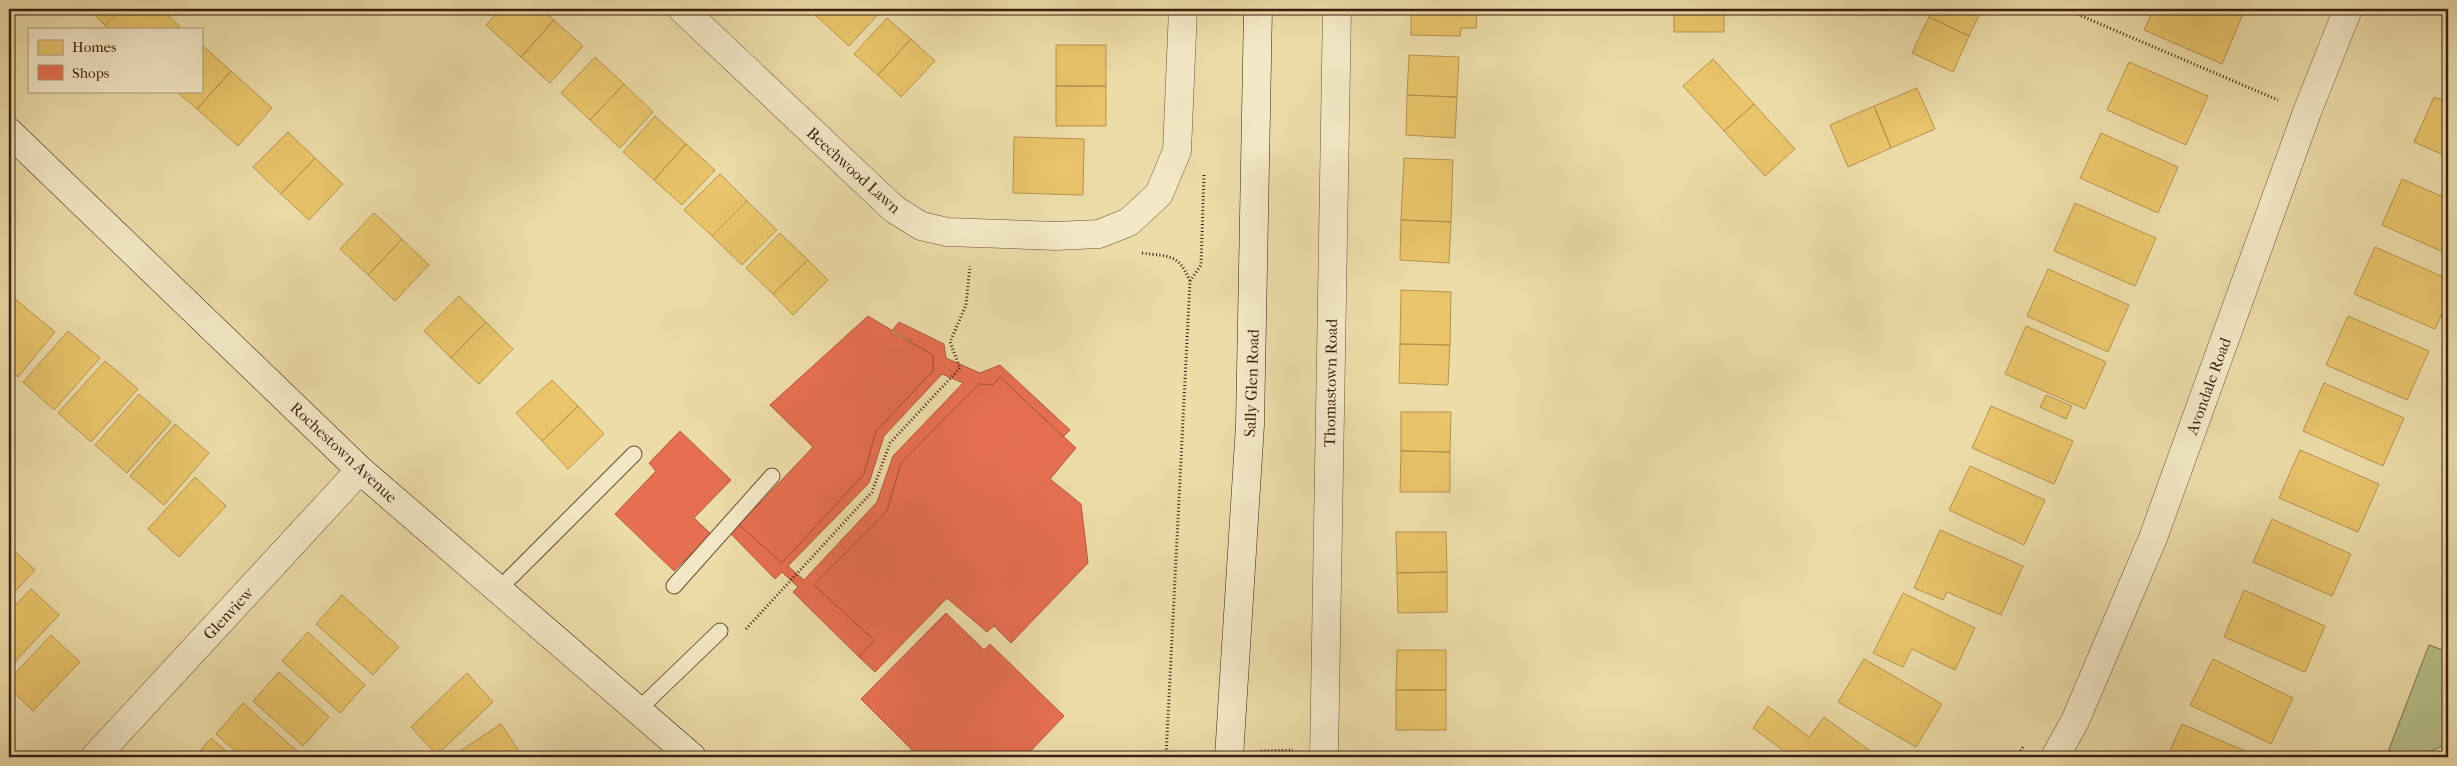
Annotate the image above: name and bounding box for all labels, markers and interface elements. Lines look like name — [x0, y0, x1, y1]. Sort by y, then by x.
legend — [28, 28, 202, 92]
text: Homes — [72, 38, 117, 56]
text: Shops — [72, 64, 110, 82]
street label: Beechwood Lawn — [803, 123, 905, 218]
street label: Thomastown Road — [1320, 318, 1341, 447]
street label: Sally Glen Road — [1240, 328, 1263, 437]
street label: Avondale Road — [2182, 335, 2235, 438]
street label: Rochestown Avenue — [286, 398, 401, 507]
street label: Glenview — [199, 582, 258, 644]

